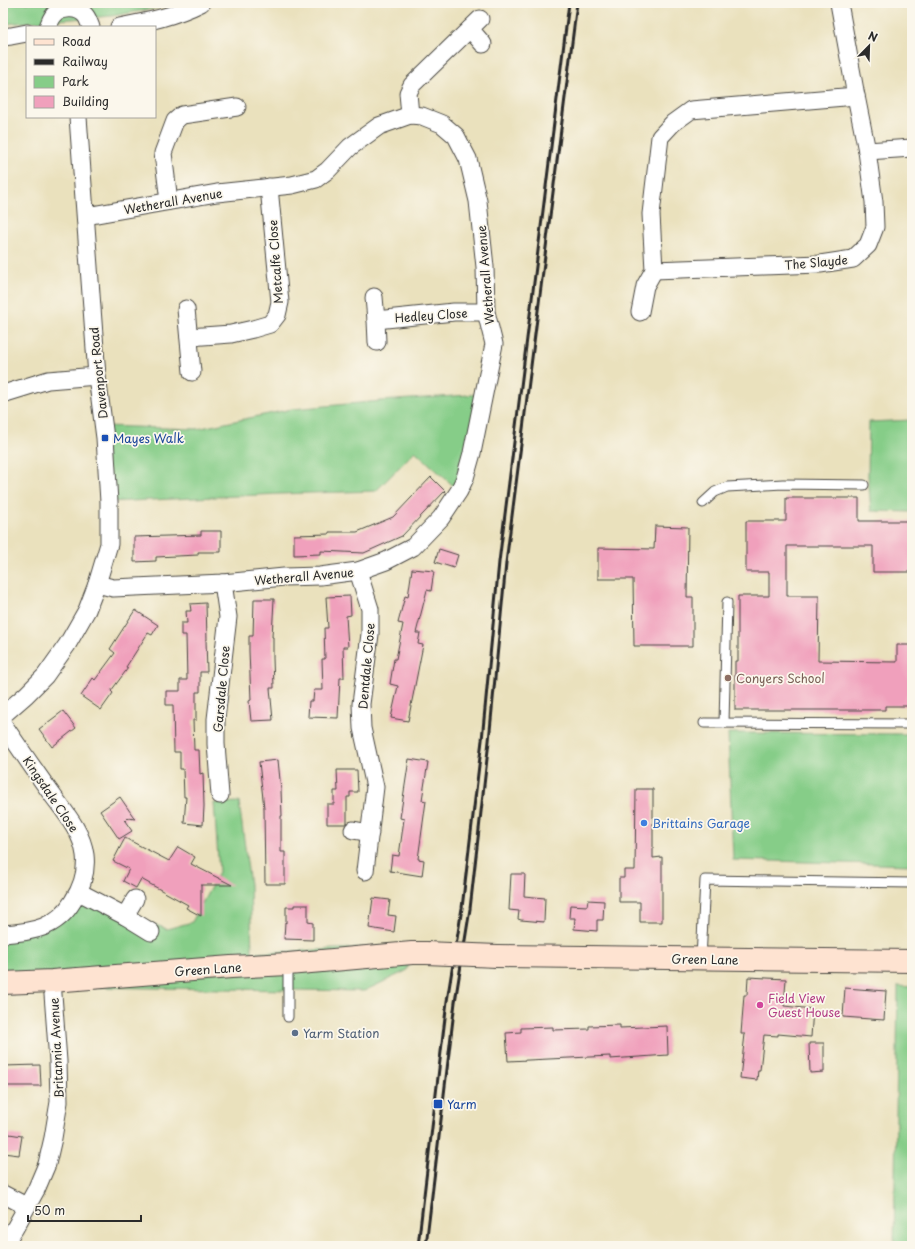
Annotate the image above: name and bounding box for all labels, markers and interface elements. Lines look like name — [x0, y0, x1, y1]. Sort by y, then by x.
legend — [26, 26, 156, 118]
north arrow — [849, 26, 889, 66]
text: N — [866, 27, 881, 46]
text: Road — [62, 32, 91, 50]
text: Railway — [62, 52, 108, 70]
text: Park — [62, 72, 89, 90]
text: Building — [62, 92, 109, 110]
street label: Wetherall Avenue — [122, 183, 224, 219]
street label: Metcalfe Close — [263, 219, 287, 305]
street label: Wetherall Avenue — [472, 224, 498, 325]
street label: The Slayde — [784, 250, 848, 274]
street label: Hedley Close — [394, 303, 468, 327]
street label: Davenport Road — [84, 326, 112, 420]
place label: Mayes Walk — [113, 429, 184, 447]
marker: Mayes Walk — [100, 433, 110, 443]
street label: Wetherall Avenue — [254, 563, 355, 589]
street label: Dentdale Close — [353, 622, 379, 710]
street label: Garsdale Close — [208, 645, 234, 733]
place label: Conyers School — [736, 669, 825, 687]
marker: Conyers School — [723, 673, 733, 683]
street label: Kingsdale Close — [19, 752, 83, 836]
place label: Brittains Garage — [652, 814, 750, 832]
marker: Brittains Garage — [639, 818, 649, 828]
street label: Green Lane — [671, 949, 739, 969]
street label: Green Lane — [174, 958, 242, 980]
place label: Field View Guest House — [768, 989, 841, 1021]
street label: Britannia Avenue — [44, 997, 68, 1099]
marker: Field View Guest House — [755, 1000, 765, 1010]
place label: Yarm Station — [303, 1024, 379, 1042]
marker: Yarm Station — [290, 1028, 300, 1038]
place label: Yarm — [447, 1095, 477, 1113]
marker: Yarm — [432, 1098, 444, 1110]
scale bar — [28, 1197, 141, 1223]
text: 50 m — [34, 1201, 65, 1219]

